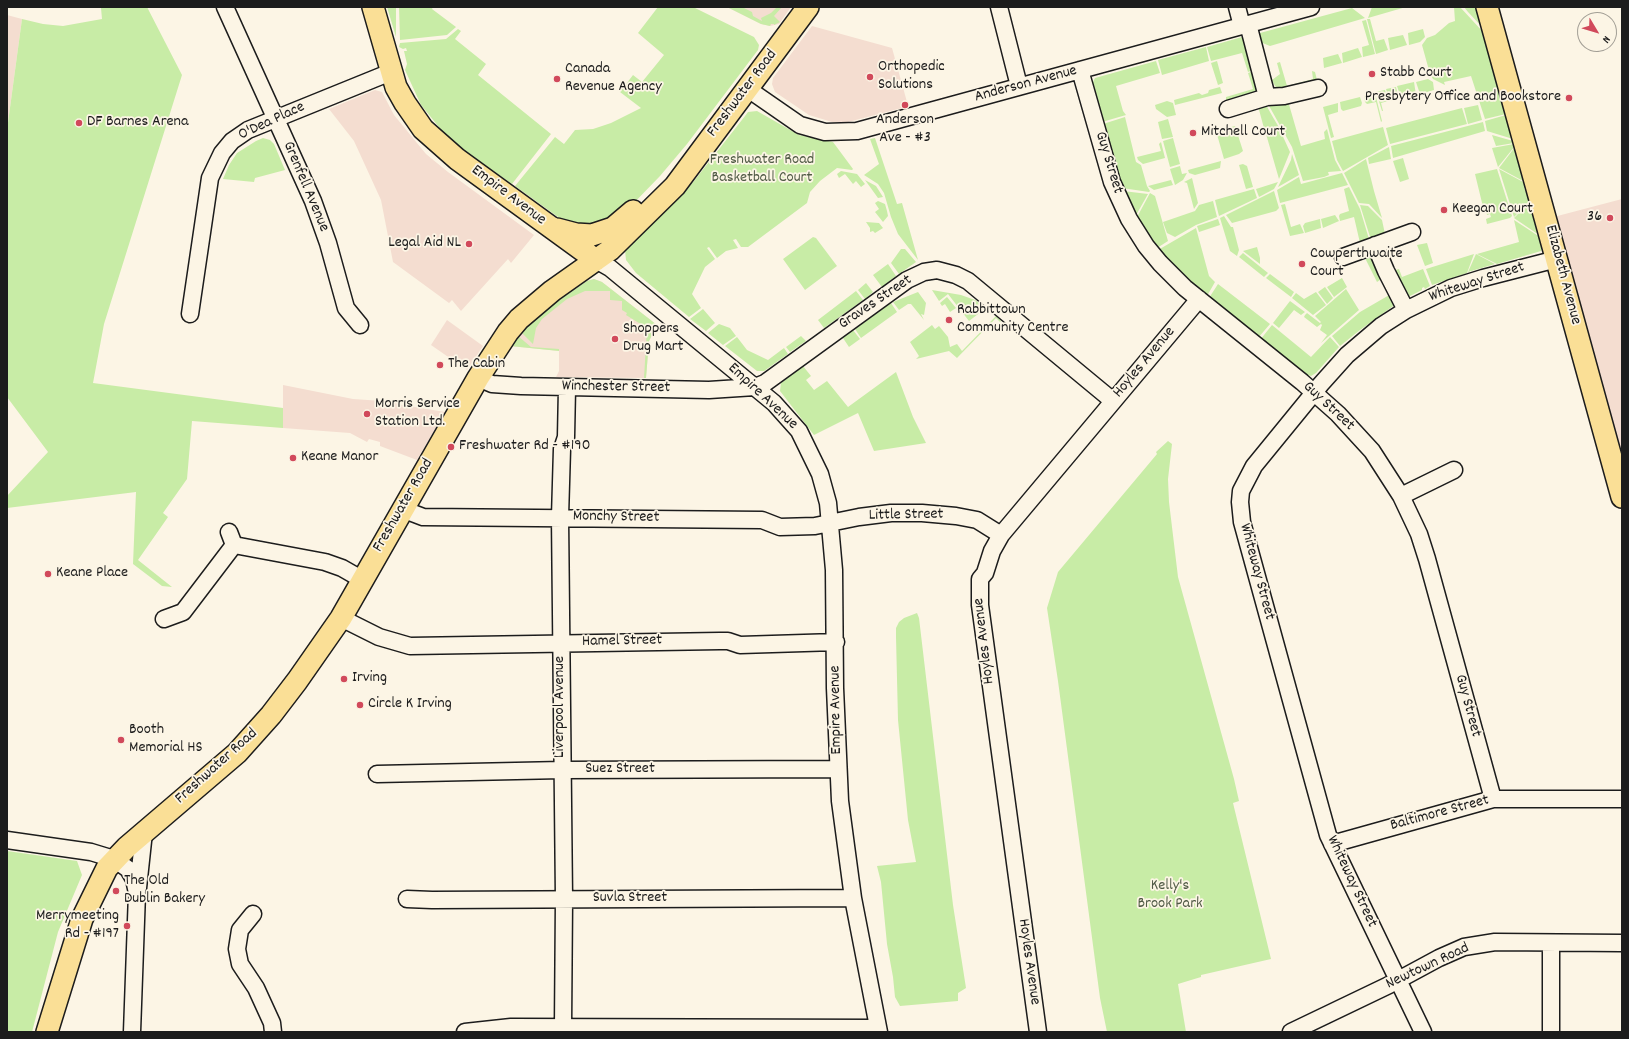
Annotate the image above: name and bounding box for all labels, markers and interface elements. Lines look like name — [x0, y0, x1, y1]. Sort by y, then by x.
north arrow — [1577, 12, 1617, 52]
text: N — [1598, 32, 1614, 46]
street label: Freshwater Road — [704, 47, 782, 141]
place label: Orthopedic Solutions — [878, 58, 945, 96]
place label: Canada Revenue Agency — [565, 60, 662, 98]
street label: Anderson Avenue — [973, 62, 1079, 108]
place label: Stabb Court — [1380, 64, 1452, 84]
marker: Stabb Court — [1367, 69, 1377, 79]
marker: Orthopedic Solutions — [865, 72, 875, 82]
marker: Canada Revenue Agency — [552, 74, 562, 84]
place label: Presbytery Office and Bookstore — [1365, 88, 1561, 108]
marker: Presbytery Office and Bookstore — [1564, 93, 1574, 103]
street label: O'Dea Place — [236, 98, 308, 146]
marker: Anderson Ave - #3 — [900, 100, 910, 110]
place label: Anderson Ave - #3 — [876, 111, 934, 149]
place label: DF Barnes Arena — [87, 113, 189, 133]
marker: DF Barnes Arena — [74, 118, 84, 128]
place label: Mitchell Court — [1201, 123, 1285, 143]
marker: Mitchell Court — [1188, 128, 1198, 138]
street label: Guy Street — [1089, 130, 1127, 196]
street label: Grenfell Avenue — [277, 139, 333, 235]
park label: Freshwater Road Basketball Court — [710, 151, 814, 189]
street label: Empire Avenue — [467, 162, 549, 230]
place label: Keegan Court — [1452, 200, 1533, 220]
marker: Keegan Court — [1439, 205, 1449, 215]
place label: 36 — [1587, 208, 1602, 228]
marker: 36 — [1605, 213, 1615, 223]
street label: Elizabeth Avenue — [1539, 223, 1585, 327]
place label: Legal Aid NL — [388, 234, 461, 254]
marker: Legal Aid NL — [464, 239, 474, 249]
place label: Cowperthwaite Court — [1310, 245, 1403, 283]
marker: Cowperthwaite Court — [1297, 259, 1307, 269]
street label: Whiteway Street — [1427, 259, 1527, 307]
street label: Graves Street — [836, 271, 916, 335]
place label: Rabbittown Community Centre — [957, 301, 1068, 339]
marker: Rabbittown Community Centre — [944, 315, 954, 325]
place label: Shoppers Drug Mart — [623, 320, 683, 358]
street label: Hoyles Avenue — [1110, 324, 1180, 402]
marker: Shoppers Drug Mart — [610, 334, 620, 344]
place label: The Cabin — [448, 355, 505, 375]
marker: The Cabin — [435, 360, 445, 370]
street label: Empire Avenue — [723, 360, 801, 434]
street label: Winchester Street — [562, 377, 670, 399]
street label: Guy Street — [1298, 378, 1358, 436]
place label: Morris Service Station Ltd. — [375, 395, 460, 433]
marker: Morris Service Station Ltd. — [362, 409, 372, 419]
place label: Freshwater Rd - #190 — [459, 437, 590, 457]
marker: Freshwater Rd - #190 — [446, 442, 456, 452]
place label: Keane Manor — [301, 448, 378, 468]
marker: Keane Manor — [288, 453, 298, 463]
street label: Freshwater Road — [370, 456, 438, 556]
street label: Little Street — [869, 506, 943, 526]
street label: Monchy Street — [573, 508, 659, 528]
street label: Whiteway Street — [1234, 522, 1278, 622]
place label: Keane Place — [56, 564, 128, 584]
marker: Keane Place — [43, 569, 53, 579]
street label: Hoyles Avenue — [970, 597, 1000, 685]
street label: Hamel Street — [582, 632, 662, 652]
street label: Liverpool Avenue — [551, 656, 571, 758]
street label: Empire Avenue — [827, 665, 847, 755]
place label: Irving — [352, 669, 387, 689]
street label: Guy Street — [1449, 673, 1485, 739]
marker: Irving — [339, 674, 349, 684]
place label: Circle K Irving — [368, 695, 452, 715]
marker: Circle K Irving — [355, 700, 365, 710]
place label: Booth Memorial HS — [129, 721, 203, 759]
street label: Freshwater Road — [172, 725, 262, 809]
marker: Booth Memorial HS — [116, 735, 126, 745]
street label: Suez Street — [585, 760, 655, 780]
street label: Baltimore Street — [1389, 792, 1491, 836]
street label: Whiteway Street — [1321, 833, 1381, 931]
place label: The Old Dublin Bakery — [124, 872, 205, 910]
park label: Kelly's Brook Park — [1137, 877, 1203, 915]
marker: The Old Dublin Bakery — [111, 886, 121, 896]
street label: Suvla Street — [593, 889, 667, 909]
place label: Merrymeeting Rd - #197 — [36, 907, 119, 945]
street label: Hoyles Avenue — [1012, 918, 1044, 1006]
marker: Merrymeeting Rd - #197 — [122, 921, 132, 931]
street label: Newtown Road — [1383, 939, 1473, 995]

